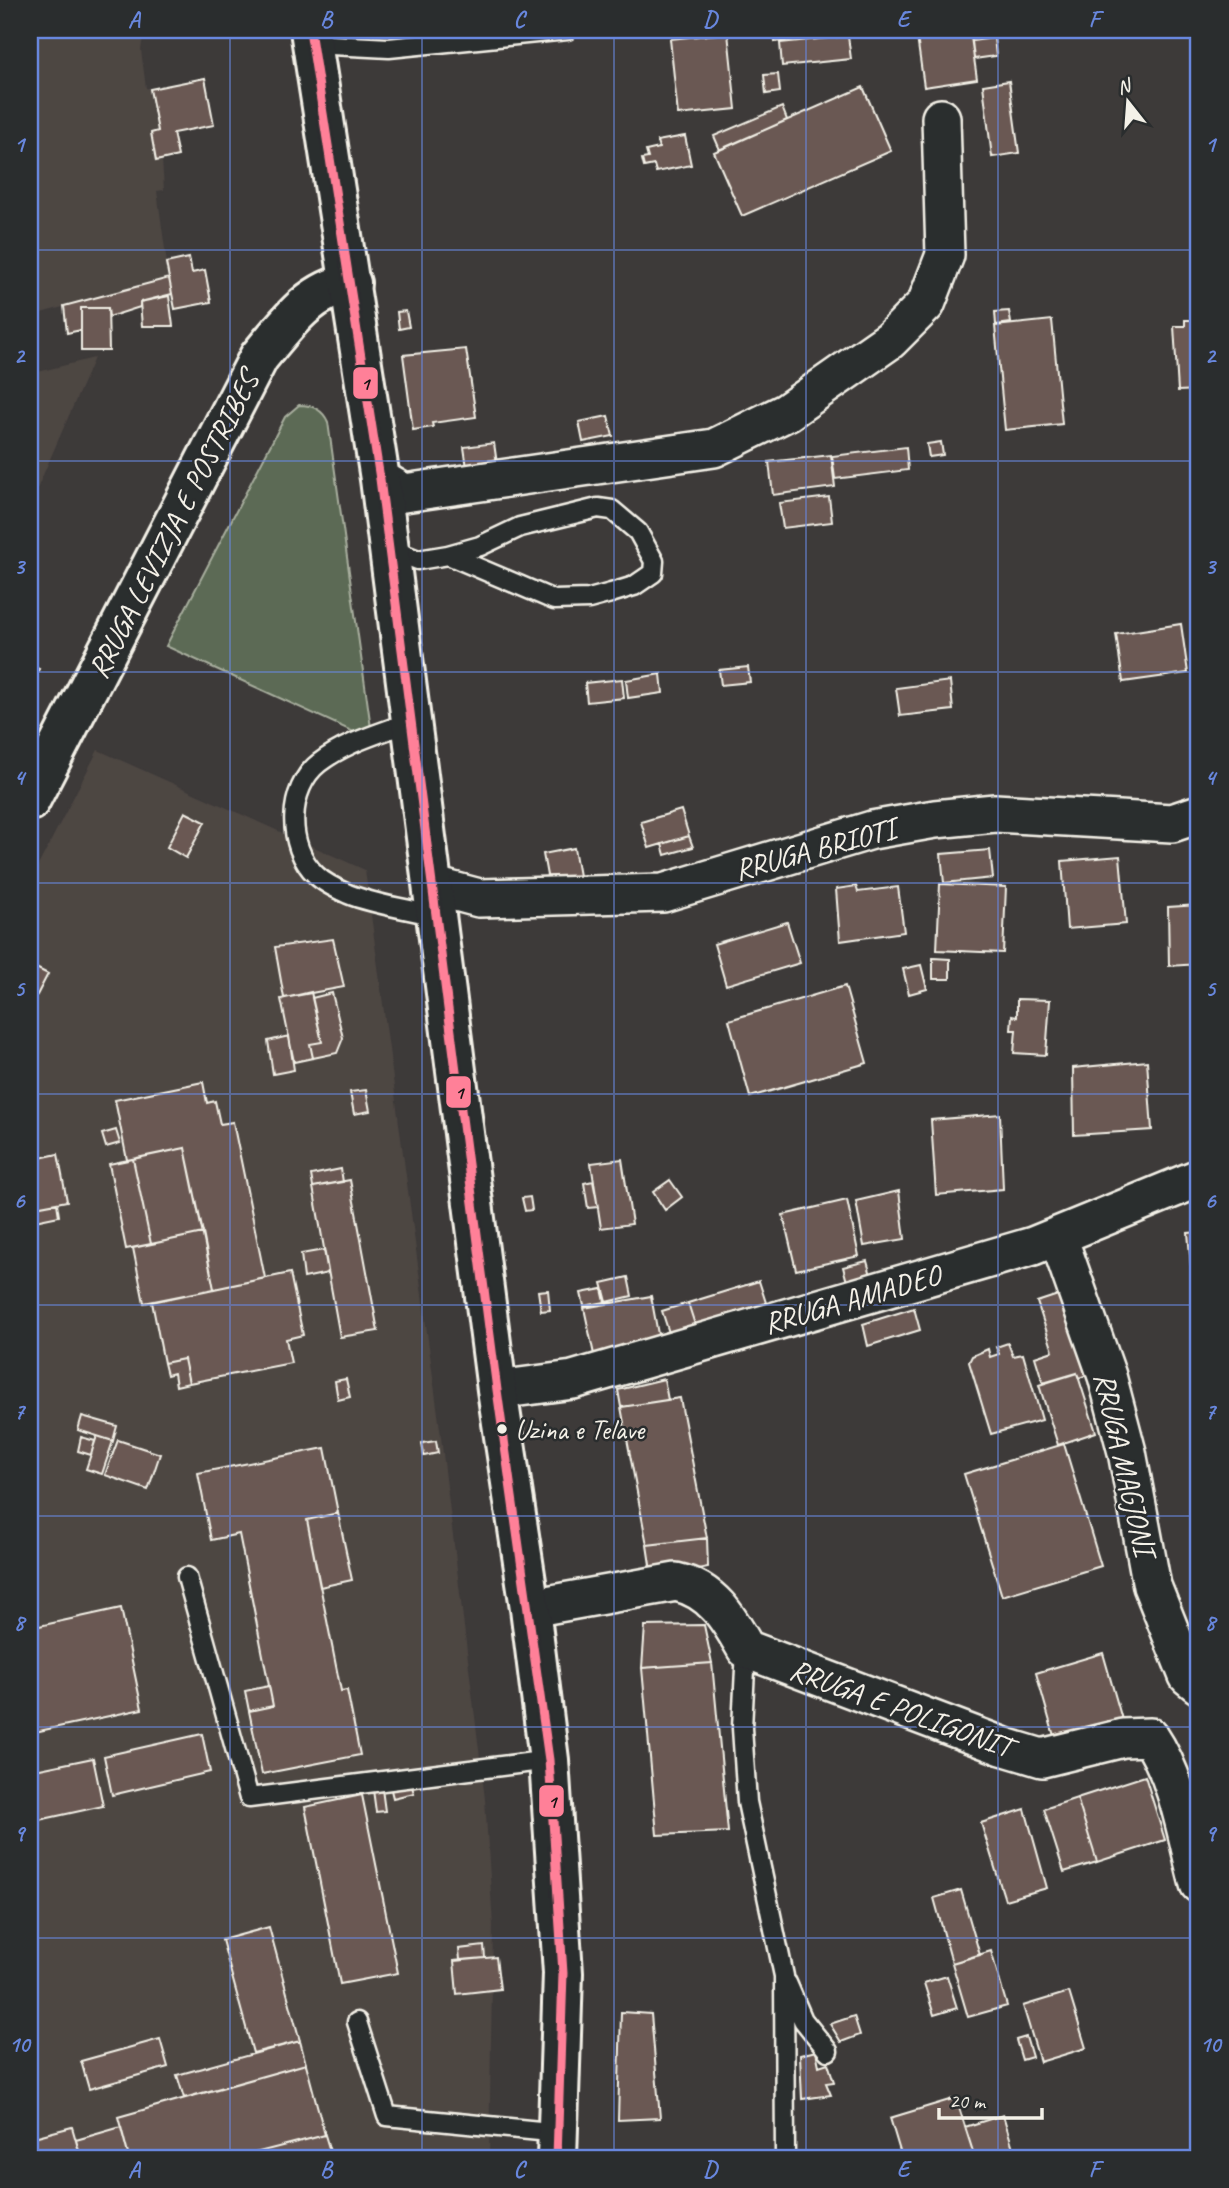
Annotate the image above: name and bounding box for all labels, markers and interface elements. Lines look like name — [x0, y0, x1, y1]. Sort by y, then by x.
text: A — [128, 5, 142, 34]
text: B — [320, 5, 334, 34]
text: C — [514, 5, 528, 34]
text: D — [703, 5, 719, 34]
text: E — [897, 5, 913, 34]
text: F — [1089, 5, 1105, 34]
north arrow — [1092, 66, 1162, 136]
text: N — [1114, 73, 1136, 100]
text: 1 — [14, 130, 27, 159]
text: 1 — [1205, 130, 1218, 159]
text: 2 — [14, 341, 27, 370]
text: 2 — [1205, 341, 1218, 370]
street label: RRUGA LEVIZJA E POSTRIBES — [79, 361, 269, 685]
line badge: 1 — [352, 366, 379, 400]
text: 1 — [361, 372, 372, 396]
text: 3 — [14, 552, 27, 581]
text: 3 — [1205, 552, 1218, 581]
text: 4 — [14, 763, 27, 792]
text: 4 — [1205, 763, 1218, 792]
street label: RRUGA BRIOTI — [730, 808, 906, 889]
text: 5 — [14, 974, 26, 1003]
text: 5 — [1205, 974, 1217, 1003]
line badge: 1 — [445, 1075, 472, 1109]
text: 1 — [455, 1081, 466, 1105]
text: 6 — [14, 1186, 27, 1215]
text: 6 — [1205, 1186, 1218, 1215]
street label: RRUGA AMADEO — [759, 1255, 948, 1342]
street label: RRUGA MAGJONI — [1085, 1369, 1166, 1565]
text: 7 — [14, 1397, 27, 1426]
text: 7 — [1205, 1397, 1218, 1426]
place label: Uzina e Telave — [515, 1412, 646, 1447]
marker: Uzina e Telave — [495, 1422, 509, 1436]
text: 8 — [14, 1608, 27, 1637]
text: 8 — [1205, 1608, 1218, 1637]
street label: RRUGA E POLIGONIT — [785, 1650, 1024, 1768]
line badge: 1 — [538, 1784, 565, 1818]
text: 1 — [548, 1790, 559, 1814]
text: 9 — [14, 1819, 27, 1848]
text: 9 — [1205, 1819, 1218, 1848]
text: 10 — [9, 2030, 32, 2059]
text: 10 — [1200, 2030, 1223, 2059]
scale bar — [939, 2076, 1042, 2120]
text: 20 m — [949, 2088, 987, 2114]
text: A — [128, 2155, 142, 2184]
text: B — [320, 2155, 334, 2184]
text: C — [514, 2155, 528, 2184]
text: D — [703, 2155, 719, 2184]
text: E — [897, 2155, 913, 2184]
text: F — [1089, 2155, 1105, 2184]

